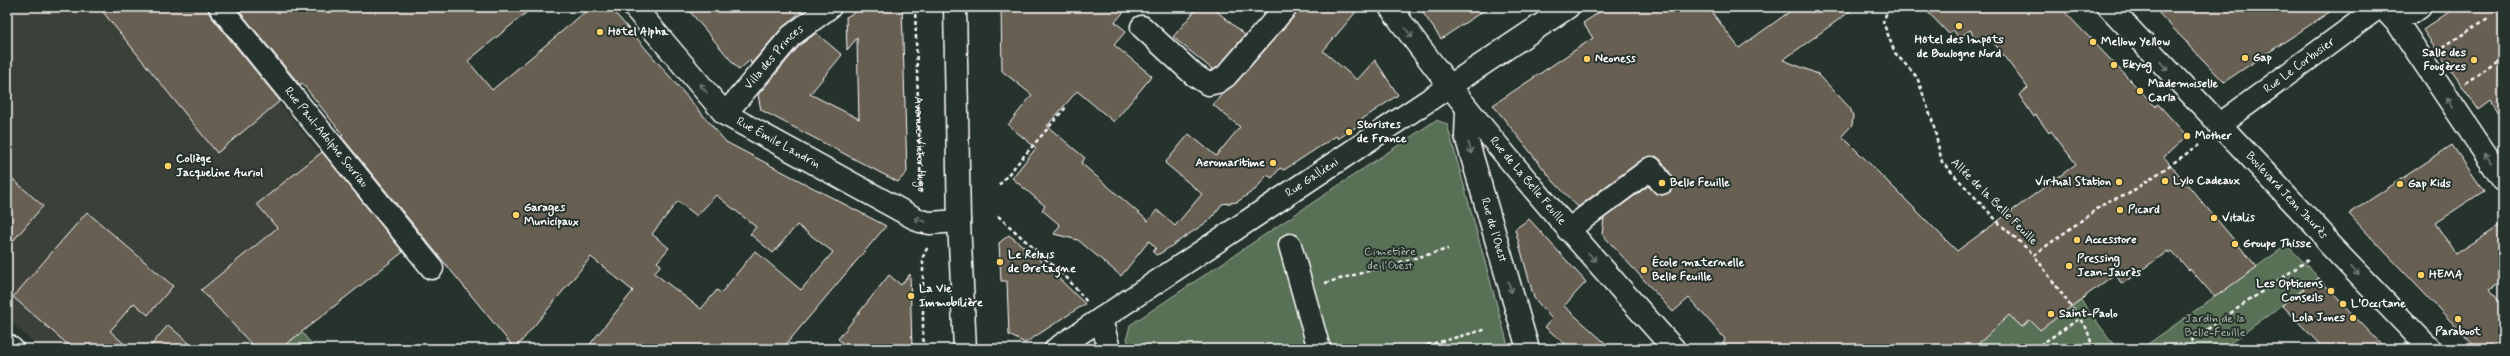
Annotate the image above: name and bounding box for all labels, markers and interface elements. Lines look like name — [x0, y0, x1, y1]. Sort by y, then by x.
street label: Villa des Princes — [741, 21, 808, 93]
marker: Hôtel des Impôts de Boulogne Nord — [1954, 21, 1964, 31]
place label: Hôtel Alpha — [608, 24, 669, 40]
marker: Hôtel Alpha — [595, 27, 605, 37]
one-way arrow — [1404, 27, 1413, 38]
place label: Hôtel des Impôts de Boulogne Nord — [1914, 32, 2004, 62]
place label: Mellow Yellow — [2101, 34, 2170, 50]
street label: Rue Le Corbusier — [2260, 34, 2339, 97]
marker: Mellow Yellow — [2088, 37, 2098, 47]
place label: Salle des Fougères — [2422, 45, 2467, 76]
place label: Gap — [2253, 50, 2273, 66]
place label: Neoness — [1595, 51, 1637, 67]
marker: Gap — [2240, 53, 2250, 63]
marker: Neoness — [1582, 54, 1592, 64]
marker: Salle des Fougères — [2469, 55, 2479, 65]
place label: Ekyog — [2122, 57, 2152, 74]
marker: Ekyog — [2109, 60, 2119, 70]
one-way arrow — [2159, 61, 2169, 71]
place label: Mademoiselle Carla — [2148, 76, 2219, 106]
one-way arrow — [699, 83, 708, 94]
street label: Rue Paul-Adolphe Souriau — [280, 84, 372, 191]
marker: Mademoiselle Carla — [2135, 86, 2145, 96]
street label: Avenue Victor Hugo — [910, 96, 929, 192]
one-way arrow — [2446, 97, 2454, 109]
street label: Rue Émile Landrin — [733, 114, 823, 173]
place label: Storistes de France — [1357, 117, 1407, 147]
marker: Storistes de France — [1344, 127, 1354, 137]
place label: Mother — [2195, 128, 2232, 144]
marker: Mother — [2182, 131, 2192, 141]
street label: Rue de La Belle Feuille — [1486, 134, 1570, 229]
one-way arrow — [1467, 142, 1474, 155]
street label: Boulevard Jean Jaurès — [2242, 149, 2332, 242]
place label: Collège Jacqueline Auriol — [176, 151, 263, 181]
one-way arrow — [2484, 152, 2492, 163]
street label: Rue Gallieni — [1282, 154, 1342, 201]
place label: Aeromaritime — [1195, 155, 1265, 171]
street label: Allée de la Belle Feuille — [1947, 155, 2041, 249]
marker: Aeromaritime — [1268, 158, 1278, 168]
marker: Collège Jacqueline Auriol — [163, 161, 173, 171]
place label: Lylo Cadeaux — [2173, 173, 2241, 189]
place label: Virtual Station — [2035, 174, 2111, 190]
place label: Belle Feuille — [1670, 175, 1730, 191]
marker: Lylo Cadeaux — [2160, 176, 2170, 186]
place label: Gap Kids — [2408, 176, 2451, 192]
marker: Virtual Station — [2114, 177, 2124, 187]
marker: Belle Feuille — [1657, 178, 1667, 188]
marker: Gap Kids — [2395, 179, 2405, 189]
street label: Rue de l'Ouest — [1476, 196, 1511, 265]
place label: Garages Municipaux — [524, 200, 579, 230]
place label: Picard — [2128, 202, 2160, 218]
marker: Picard — [2115, 205, 2125, 215]
marker: Garages Municipaux — [511, 210, 521, 220]
place label: Vitalis — [2222, 210, 2256, 226]
marker: Vitalis — [2209, 213, 2219, 223]
one-way arrow — [914, 216, 927, 223]
place label: Accesstore — [2085, 232, 2137, 248]
marker: Accesstore — [2072, 235, 2082, 245]
place label: Groupe Thisse — [2243, 236, 2311, 252]
marker: Groupe Thisse — [2230, 239, 2240, 249]
park label: Cimetière de l'Ouest — [1364, 244, 1416, 274]
place label: Le Relais de Bretagne — [1008, 247, 1076, 278]
place label: Pressing Jean-Jaurès — [2077, 251, 2142, 281]
one-way arrow — [1587, 252, 1596, 262]
place label: École maternelle Belle Feuille — [1652, 255, 1745, 285]
marker: Le Relais de Bretagne — [995, 257, 1005, 267]
marker: Pressing Jean-Jaurès — [2064, 261, 2074, 271]
marker: École maternelle Belle Feuille — [1639, 265, 1649, 275]
one-way arrow — [2350, 266, 2360, 276]
place label: HEMA — [2429, 267, 2463, 283]
marker: HEMA — [2416, 270, 2426, 280]
place label: Les Opticiens Conseils — [2256, 276, 2324, 306]
one-way arrow — [1507, 280, 1514, 293]
place label: La Vie Immobilière — [919, 281, 983, 311]
marker: Les Opticiens Conseils — [2326, 286, 2336, 296]
marker: La Vie Immobilière — [906, 291, 916, 301]
place label: L'Occitane — [2351, 296, 2406, 312]
marker: L'Occitane — [2338, 299, 2348, 309]
place label: Saint-Paolo — [2059, 306, 2118, 322]
marker: Saint-Paolo — [2046, 309, 2056, 319]
place label: Lola Jones — [2292, 310, 2346, 326]
park label: Jardin de la Belle-Feuille — [2184, 311, 2246, 341]
marker: Lola Jones — [2348, 313, 2358, 323]
marker: Paraboot — [2453, 314, 2463, 324]
place label: Paraboot — [2435, 324, 2482, 340]

